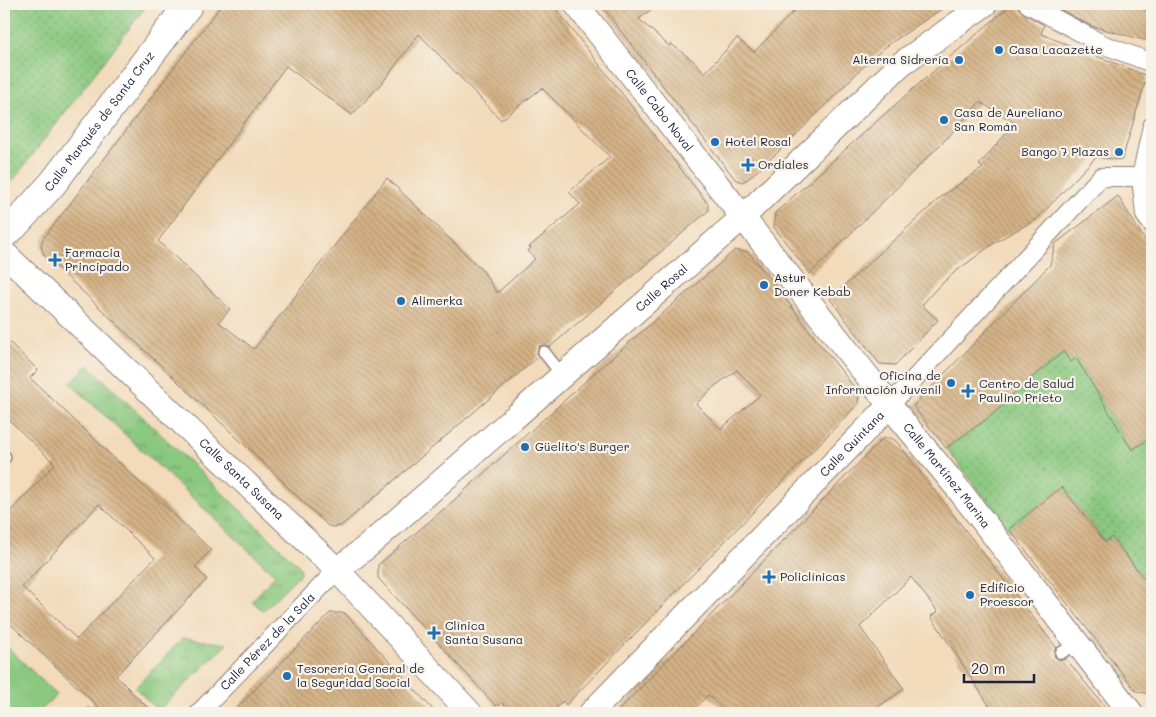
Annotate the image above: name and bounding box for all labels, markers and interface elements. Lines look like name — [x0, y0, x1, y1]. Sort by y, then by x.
place label: Casa Lacazette — [1009, 41, 1103, 57]
marker: Casa Lacazette — [993, 44, 1005, 56]
street label: Calle Marqués de Santa Cruz — [40, 47, 158, 194]
place label: Alterna Sidrería — [852, 51, 949, 67]
marker: Alterna Sidrería — [953, 54, 965, 66]
street label: Calle Cabo Noval — [623, 65, 697, 154]
place label: Casa de Aureliano San Román — [954, 104, 1062, 134]
marker: Casa de Aureliano San Román — [938, 114, 950, 126]
place label: Hotel Rosal — [725, 133, 791, 149]
marker: Hotel Rosal — [709, 136, 721, 148]
place label: Bango 7 Plazas — [1021, 143, 1109, 159]
marker: Bango 7 Plazas — [1113, 146, 1125, 158]
place label: Ordiales — [758, 156, 809, 172]
marker: Ordiales — [742, 159, 754, 171]
place label: Farmacia Principado — [65, 244, 129, 274]
marker: Farmacia Principado — [49, 254, 61, 266]
street label: Calle Rosal — [632, 260, 691, 315]
place label: Astur Doner Kebab — [774, 269, 851, 299]
marker: Astur Doner Kebab — [758, 279, 770, 291]
place label: Alimerka — [411, 292, 463, 308]
marker: Alimerka — [395, 295, 407, 307]
place label: Oficina de Información Juvenil — [826, 367, 941, 397]
place label: Centro de Salud Paulino Prieto — [979, 375, 1075, 405]
marker: Oficina de Información Juvenil — [945, 377, 957, 389]
marker: Centro de Salud Paulino Prieto — [961, 384, 975, 398]
street label: Calle Quintana — [816, 407, 887, 480]
street label: Calle Martínez Marina — [900, 419, 995, 531]
street label: Calle Santa Susana — [196, 434, 288, 523]
place label: Güelito's Burger — [535, 438, 630, 454]
marker: Güelito's Burger — [519, 441, 531, 453]
place label: Policlínicas — [780, 568, 846, 584]
marker: Policlínicas — [762, 570, 776, 584]
place label: Edificio Proescor — [980, 579, 1034, 609]
street label: Calle Pérez de la Sala — [216, 589, 318, 693]
marker: Edificio Proescor — [964, 589, 976, 601]
place label: Clínica Santa Susana — [445, 617, 523, 647]
marker: Clínica Santa Susana — [427, 626, 441, 640]
scale bar — [964, 652, 1034, 684]
text: 20 m — [971, 658, 1005, 678]
place label: Tesorería General de la Seguridad Social — [297, 660, 424, 690]
marker: Tesorería General de la Seguridad Social — [281, 670, 293, 682]

